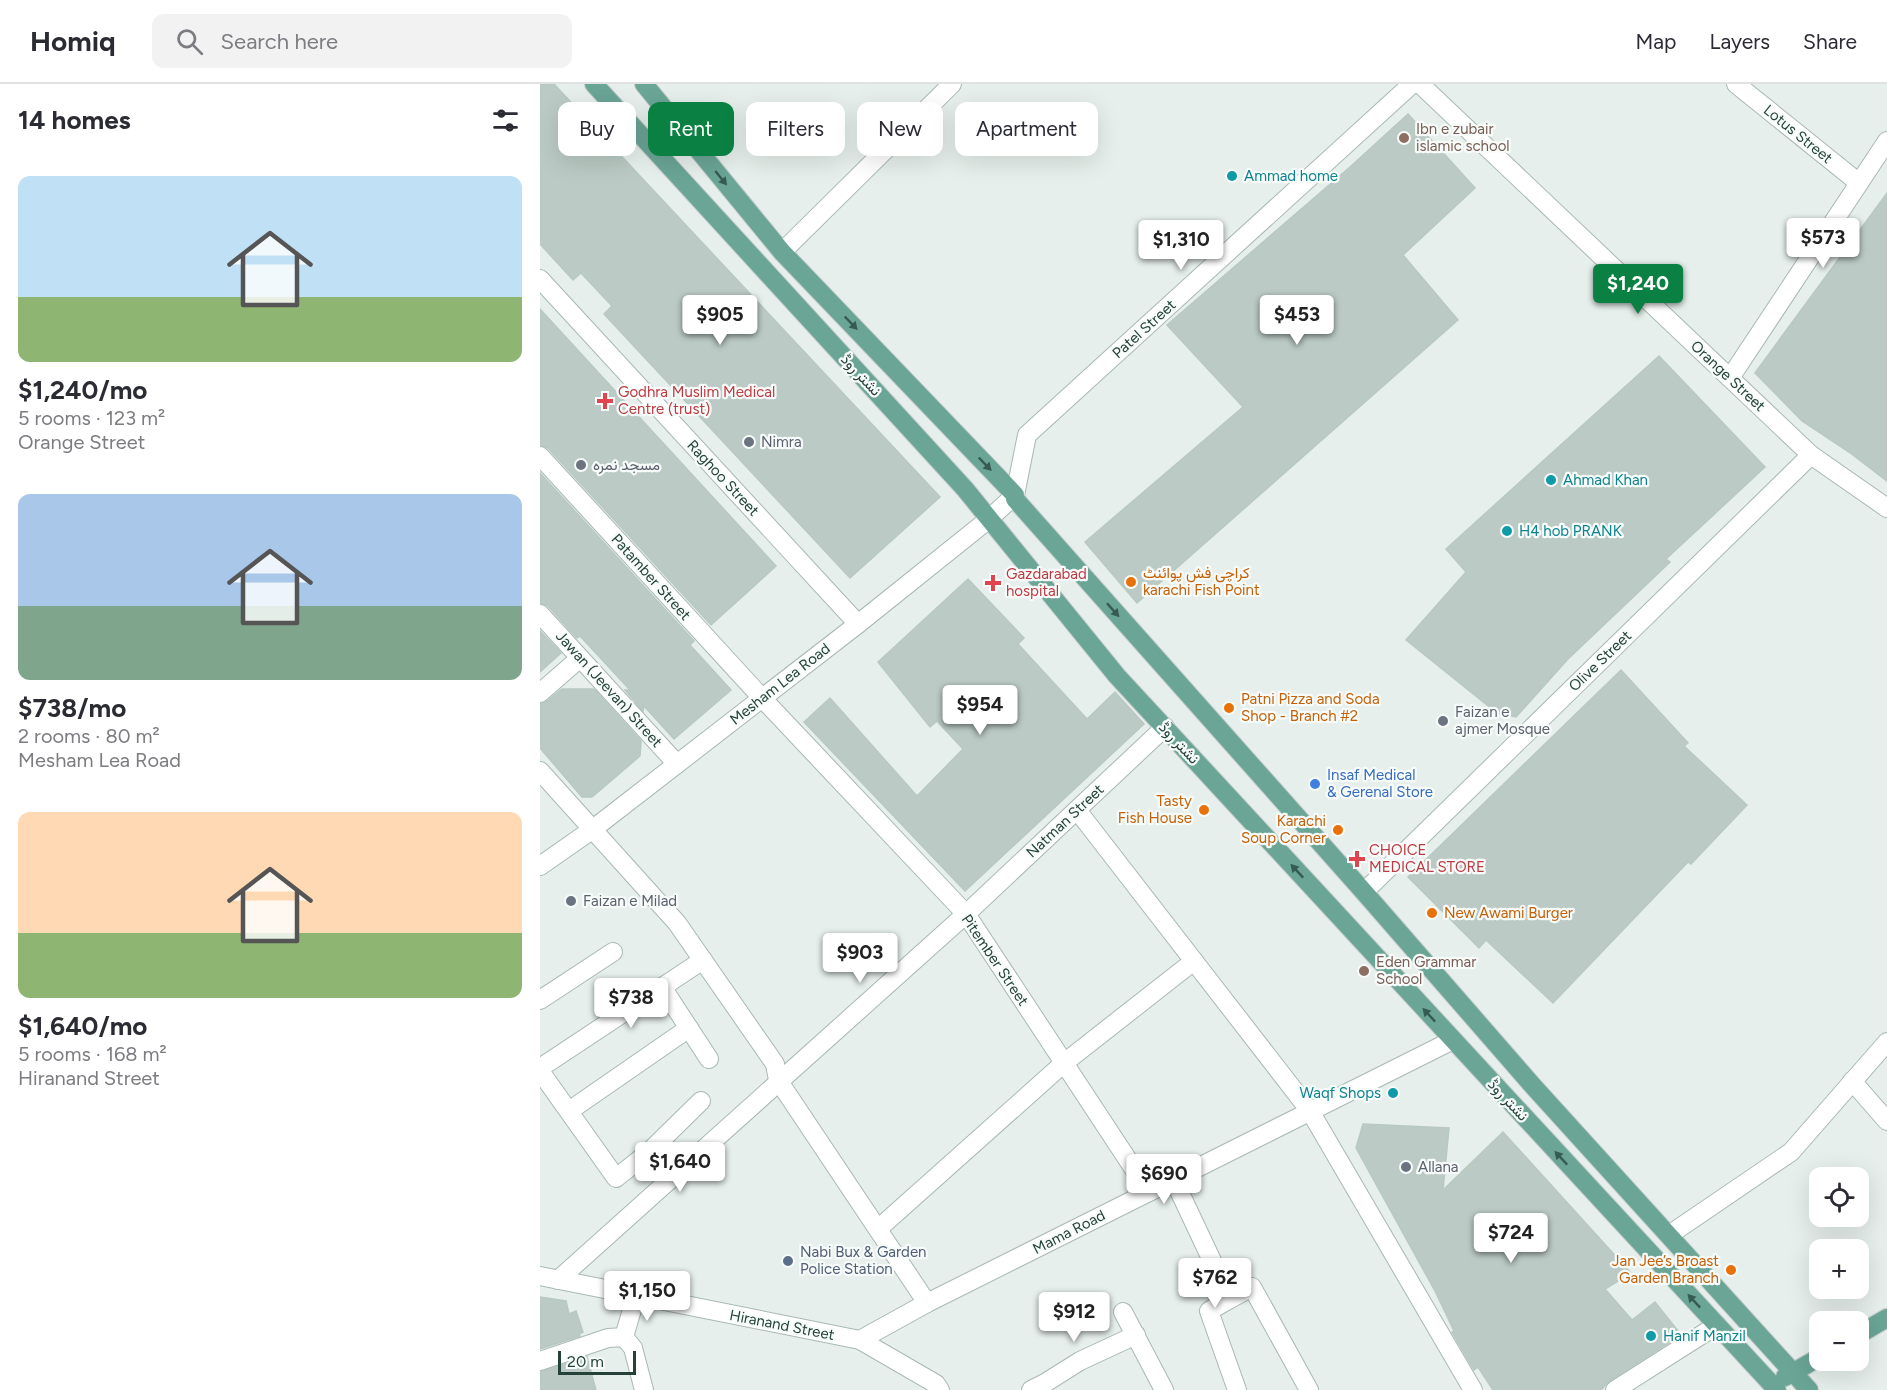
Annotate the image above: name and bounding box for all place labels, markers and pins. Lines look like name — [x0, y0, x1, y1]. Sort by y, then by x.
place label: Ibn e zubair islamic school — [1416, 120, 1510, 155]
marker: Ibn e zubair islamic school — [1397, 131, 1411, 145]
place label: Ammad home — [1244, 167, 1338, 185]
marker: Ammad home — [1225, 169, 1239, 183]
pin: $573 — [1787, 218, 1859, 269]
pin: $1,310 — [1132, 220, 1230, 271]
pin: $1,240 — [1589, 264, 1687, 315]
pin: $905 — [684, 295, 756, 346]
pin: $453 — [1261, 295, 1333, 346]
place label: Godhra Muslim Medical Centre (trust) — [618, 383, 775, 418]
marker: Godhra Muslim Medical Centre (trust) — [596, 392, 614, 410]
place label: Nimra — [761, 433, 802, 451]
marker: Nimra — [742, 435, 756, 449]
place label: مسجد نمرہ — [593, 456, 660, 474]
marker: مسجد نمرہ — [574, 458, 588, 472]
place label: Ahmad Khan — [1563, 471, 1648, 489]
marker: Ahmad Khan — [1544, 473, 1558, 487]
place label: H4 hob PRANK — [1519, 522, 1623, 540]
marker: H4 hob PRANK — [1500, 524, 1514, 538]
place label: کراچی فش پوائنٹ karachi Fish Point — [1143, 564, 1260, 599]
place label: Gazdarabad hospital — [1006, 565, 1087, 600]
marker: Gazdarabad hospital — [984, 574, 1002, 592]
marker: کراچی فش پوائنٹ karachi Fish Point — [1124, 575, 1138, 589]
pin: $954 — [944, 685, 1016, 736]
place label: Patni Pizza and Soda Shop - Branch #2 — [1241, 690, 1380, 725]
marker: Patni Pizza and Soda Shop - Branch #2 — [1222, 701, 1236, 715]
place label: Faizan e ajmer Mosque — [1455, 703, 1550, 738]
marker: Faizan e ajmer Mosque — [1436, 714, 1450, 728]
place label: Insaf Medical & Gerenal Store — [1327, 766, 1433, 801]
marker: Insaf Medical & Gerenal Store — [1308, 777, 1322, 791]
place label: Tasty Fish House — [1118, 792, 1192, 827]
marker: Tasty Fish House — [1197, 803, 1211, 817]
place label: Karachi Soup Corner — [1241, 812, 1326, 847]
marker: Karachi Soup Corner — [1331, 823, 1345, 837]
place label: CHOICE MEDICAL STORE — [1369, 841, 1485, 876]
marker: CHOICE MEDICAL STORE — [1350, 852, 1364, 866]
place label: Faizan e Milad — [583, 892, 677, 910]
marker: Faizan e Milad — [564, 894, 578, 908]
place label: New Awami Burger — [1444, 904, 1573, 922]
marker: New Awami Burger — [1425, 906, 1439, 920]
pin: $903 — [824, 933, 896, 984]
place label: Eden Grammar School — [1376, 953, 1476, 988]
marker: Eden Grammar School — [1357, 964, 1371, 978]
pin: $738 — [595, 978, 667, 1029]
place label: Waqf Shops — [1300, 1084, 1381, 1102]
marker: Waqf Shops — [1386, 1086, 1400, 1100]
pin: $1,640 — [631, 1142, 729, 1193]
pin: $690 — [1128, 1154, 1200, 1205]
place label: Allana — [1418, 1158, 1458, 1176]
marker: Allana — [1399, 1160, 1413, 1174]
pin: $724 — [1475, 1213, 1547, 1264]
place label: Nabi Bux & Garden Police Station — [800, 1243, 926, 1278]
place label: Jan Jee’s Broast Garden Branch — [1612, 1252, 1719, 1287]
marker: Nabi Bux & Garden Police Station — [781, 1254, 795, 1268]
pin: $762 — [1179, 1258, 1251, 1309]
marker: Jan Jee’s Broast Garden Branch — [1724, 1263, 1738, 1277]
pin: $1,150 — [598, 1271, 696, 1322]
pin: $912 — [1038, 1292, 1110, 1343]
place label: Hanif Manzil — [1663, 1327, 1746, 1345]
marker: Hanif Manzil — [1644, 1329, 1658, 1343]

